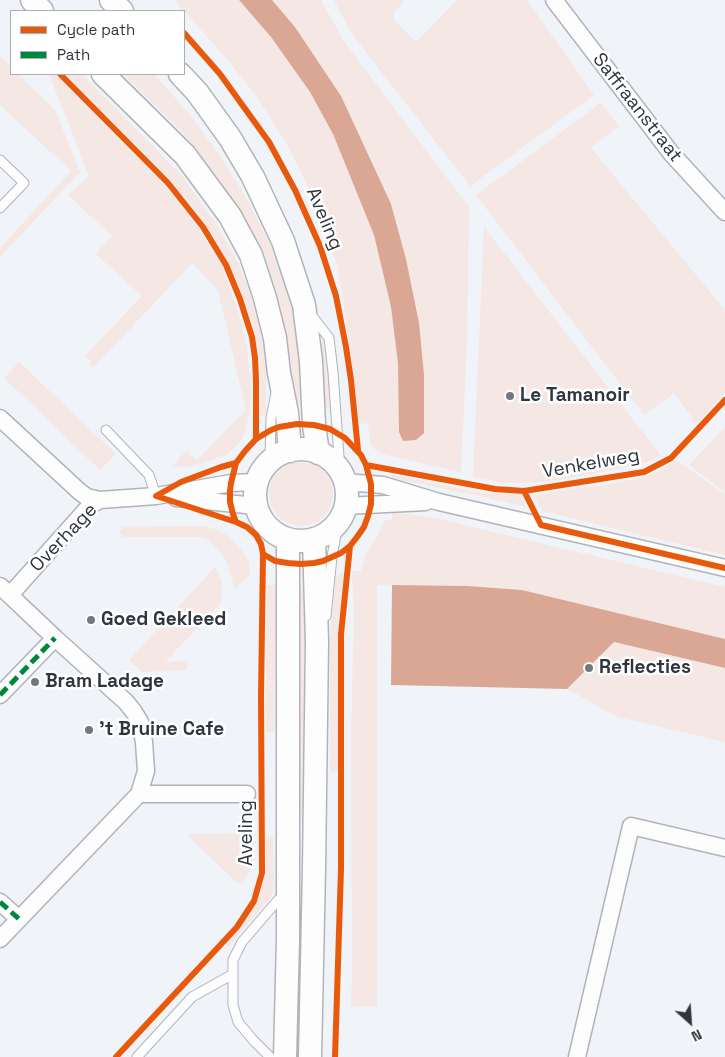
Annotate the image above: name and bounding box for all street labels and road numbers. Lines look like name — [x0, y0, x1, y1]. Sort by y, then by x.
street label: Saffraanstraat — [587, 49, 687, 167]
street label: Aveling — [301, 184, 347, 254]
street label: Venkelweg — [541, 444, 641, 484]
street label: Overhage — [26, 499, 102, 577]
street label: Aveling — [236, 800, 258, 866]

